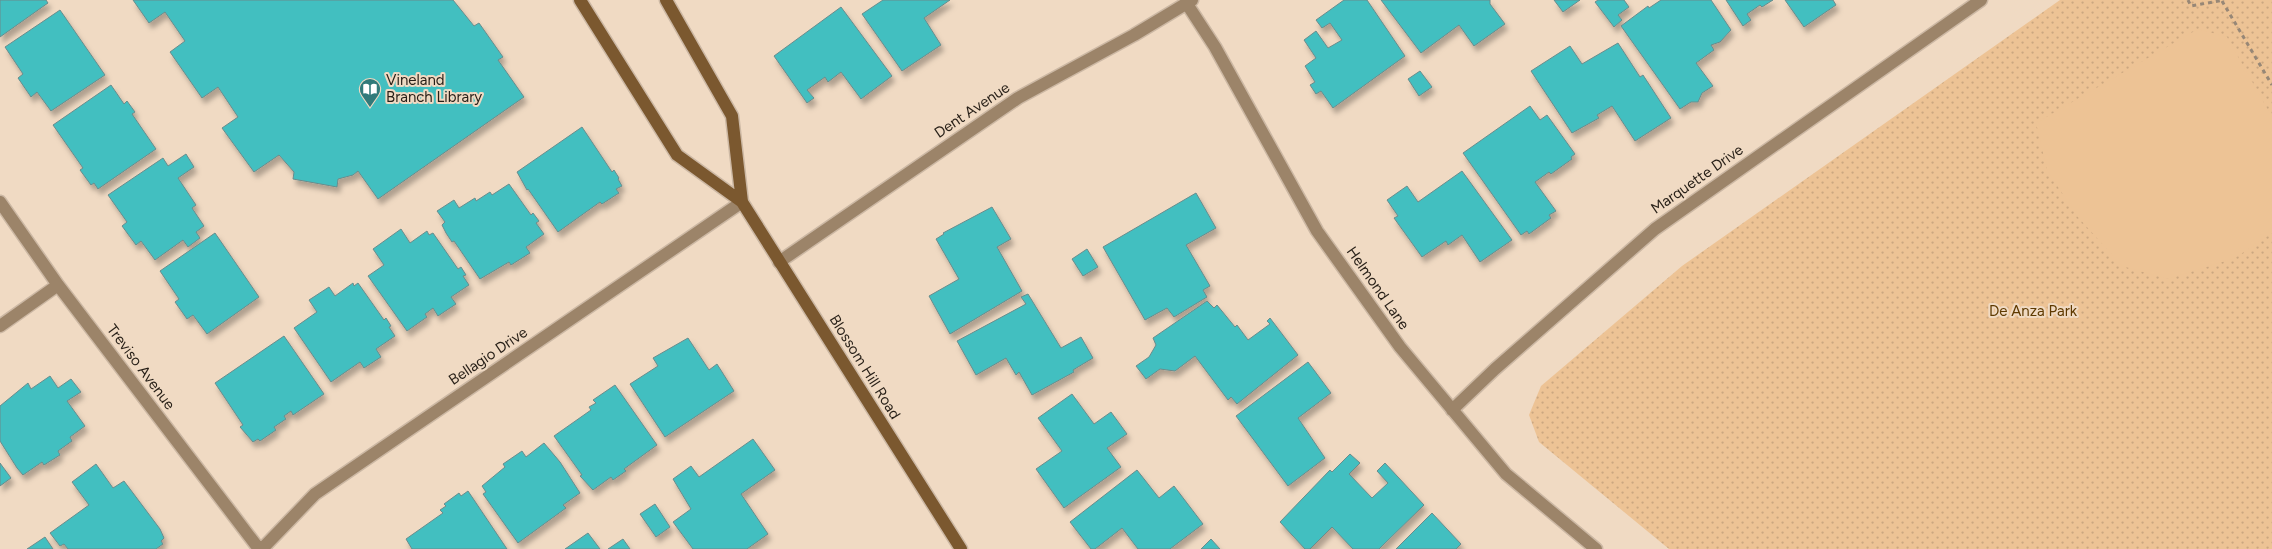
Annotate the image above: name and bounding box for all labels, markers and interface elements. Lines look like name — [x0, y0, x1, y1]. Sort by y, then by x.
place label: Vineland Branch Library — [386, 71, 482, 106]
library icon: Vineland Branch Library — [358, 77, 382, 108]
street label: Dent Avenue — [931, 78, 1013, 142]
street label: Marquette Drive — [1647, 141, 1747, 217]
street label: Helmond Lane — [1343, 243, 1413, 333]
park label: De Anza Park — [1989, 302, 2078, 320]
street label: Blossom Hill Road — [826, 311, 904, 423]
street label: Treviso Avenue — [103, 321, 179, 413]
street label: Bellagio Drive — [445, 323, 531, 389]

